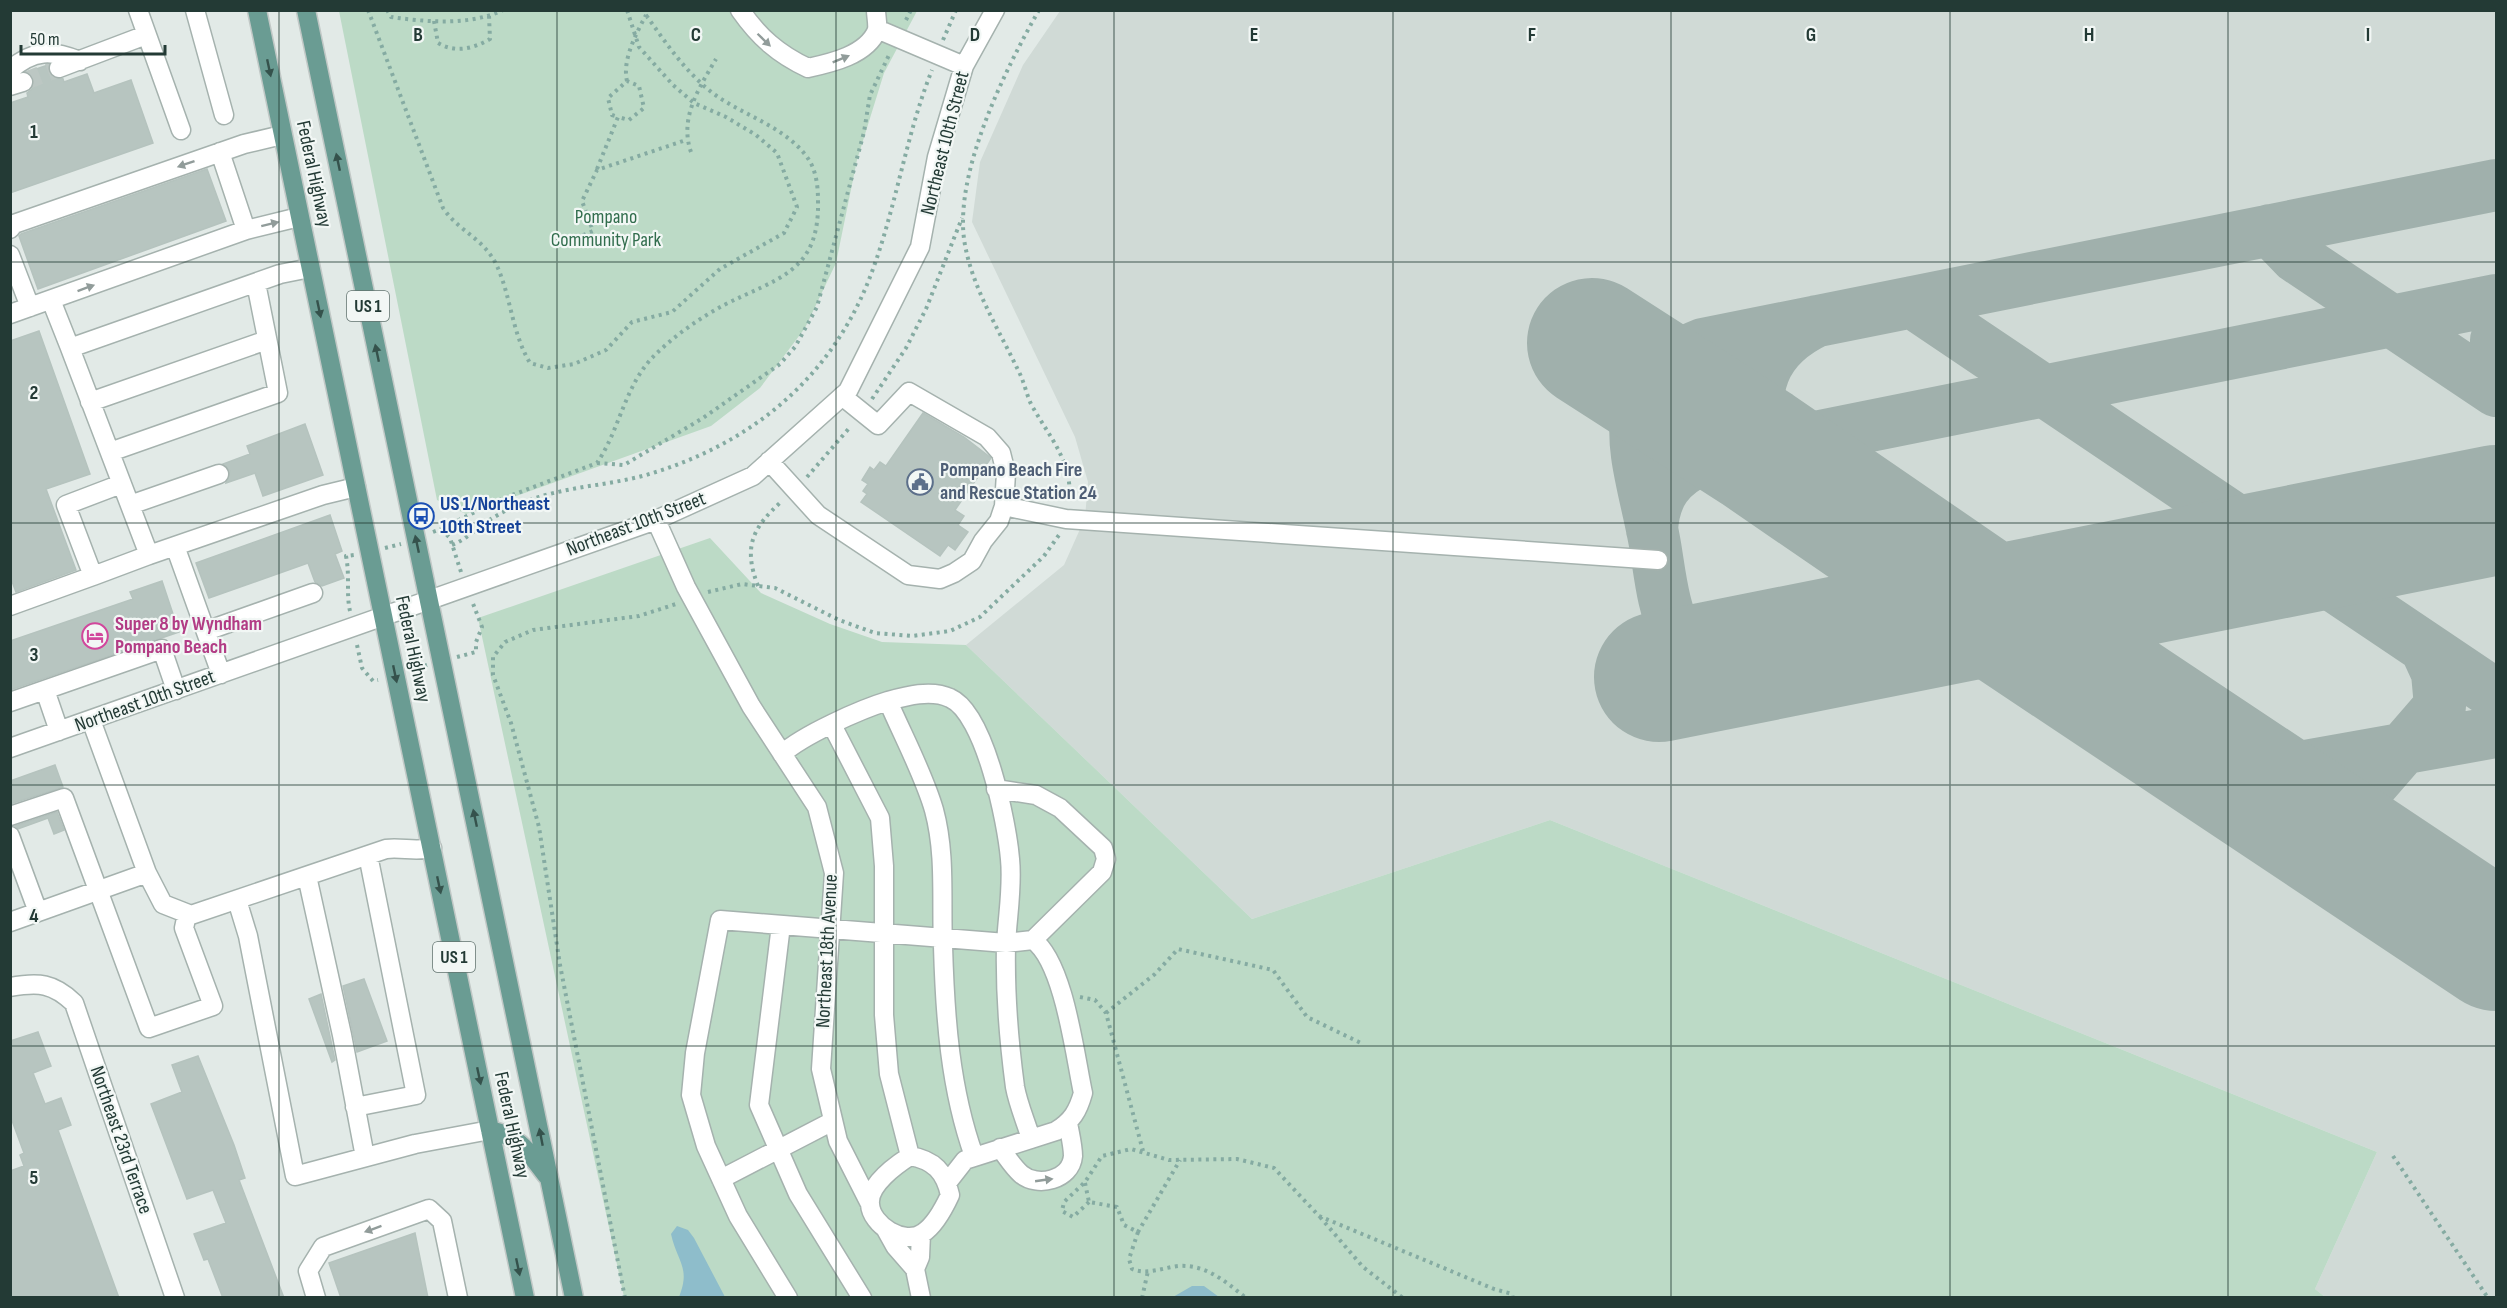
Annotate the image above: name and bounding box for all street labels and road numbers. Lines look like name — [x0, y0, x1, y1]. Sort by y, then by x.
street label: Northeast 10th Street — [916, 69, 974, 217]
street label: Federal Highway — [291, 118, 337, 230]
road number: US 1 — [347, 291, 389, 321]
street label: Northeast 10th Street — [563, 486, 709, 562]
street label: Federal Highway — [390, 593, 436, 705]
street label: Northeast 10th Street — [72, 665, 218, 737]
street label: Northeast 18th Avenue — [811, 874, 843, 1028]
road number: US 1 — [433, 942, 475, 972]
street label: Northeast 23rd Terrace — [84, 1063, 158, 1217]
street label: Federal Highway — [489, 1069, 535, 1181]

